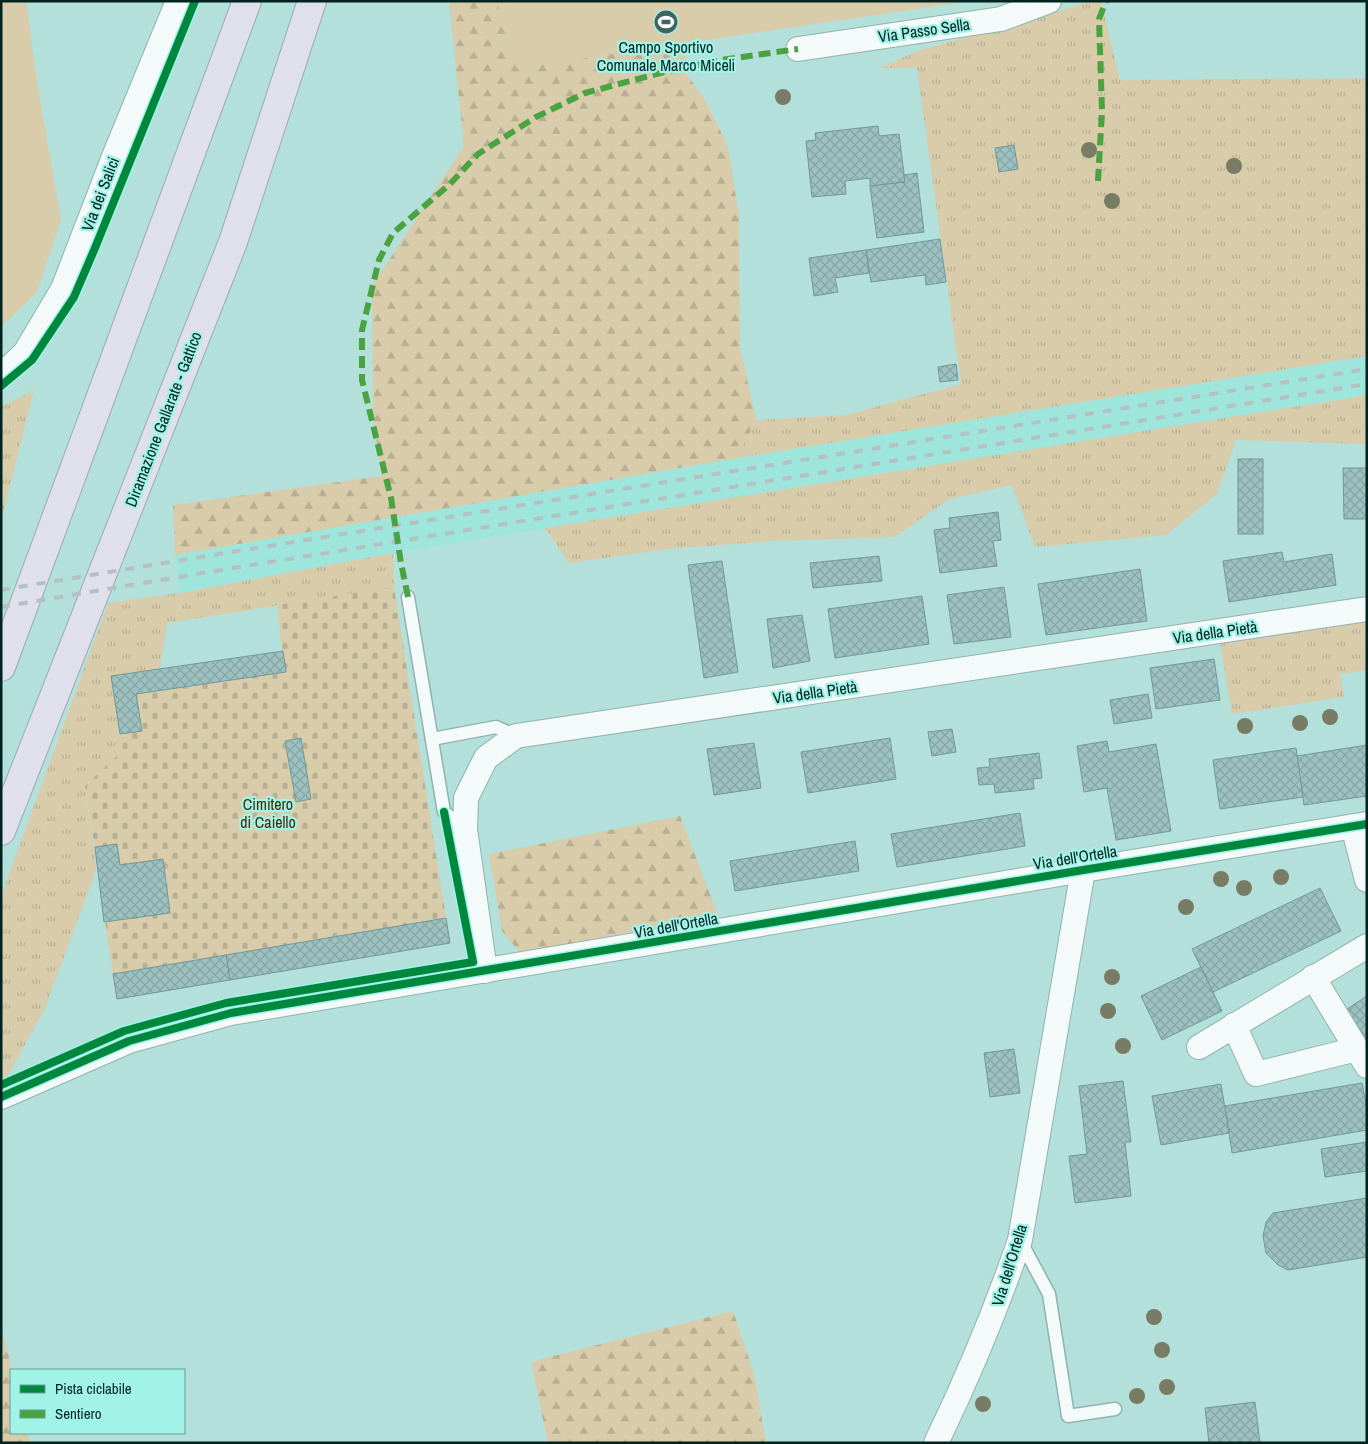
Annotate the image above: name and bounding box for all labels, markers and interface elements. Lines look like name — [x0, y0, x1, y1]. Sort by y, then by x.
sports icon: Campo Sportivo Comunale Marco Miceli — [653, 9, 679, 35]
street label: Via Passo Sella — [877, 13, 972, 47]
place label: Campo Sportivo Comunale Marco Miceli — [597, 36, 735, 76]
street label: Via dei Salici — [76, 154, 124, 234]
street label: Diramazione Gallarate - Gattico — [119, 328, 207, 510]
street label: Via della Pietà — [1171, 615, 1259, 649]
street label: Via della Pietà — [771, 675, 859, 709]
park label: Cimitero di Caiello — [240, 793, 296, 833]
street label: Via dell'Ortella — [1031, 839, 1119, 874]
street label: Via dell'Ortella — [632, 907, 720, 943]
street label: Via dell'Ortella — [986, 1221, 1032, 1309]
legend — [10, 1369, 185, 1434]
text: Pista ciclabile — [55, 1378, 132, 1399]
text: Sentiero — [55, 1403, 102, 1424]

